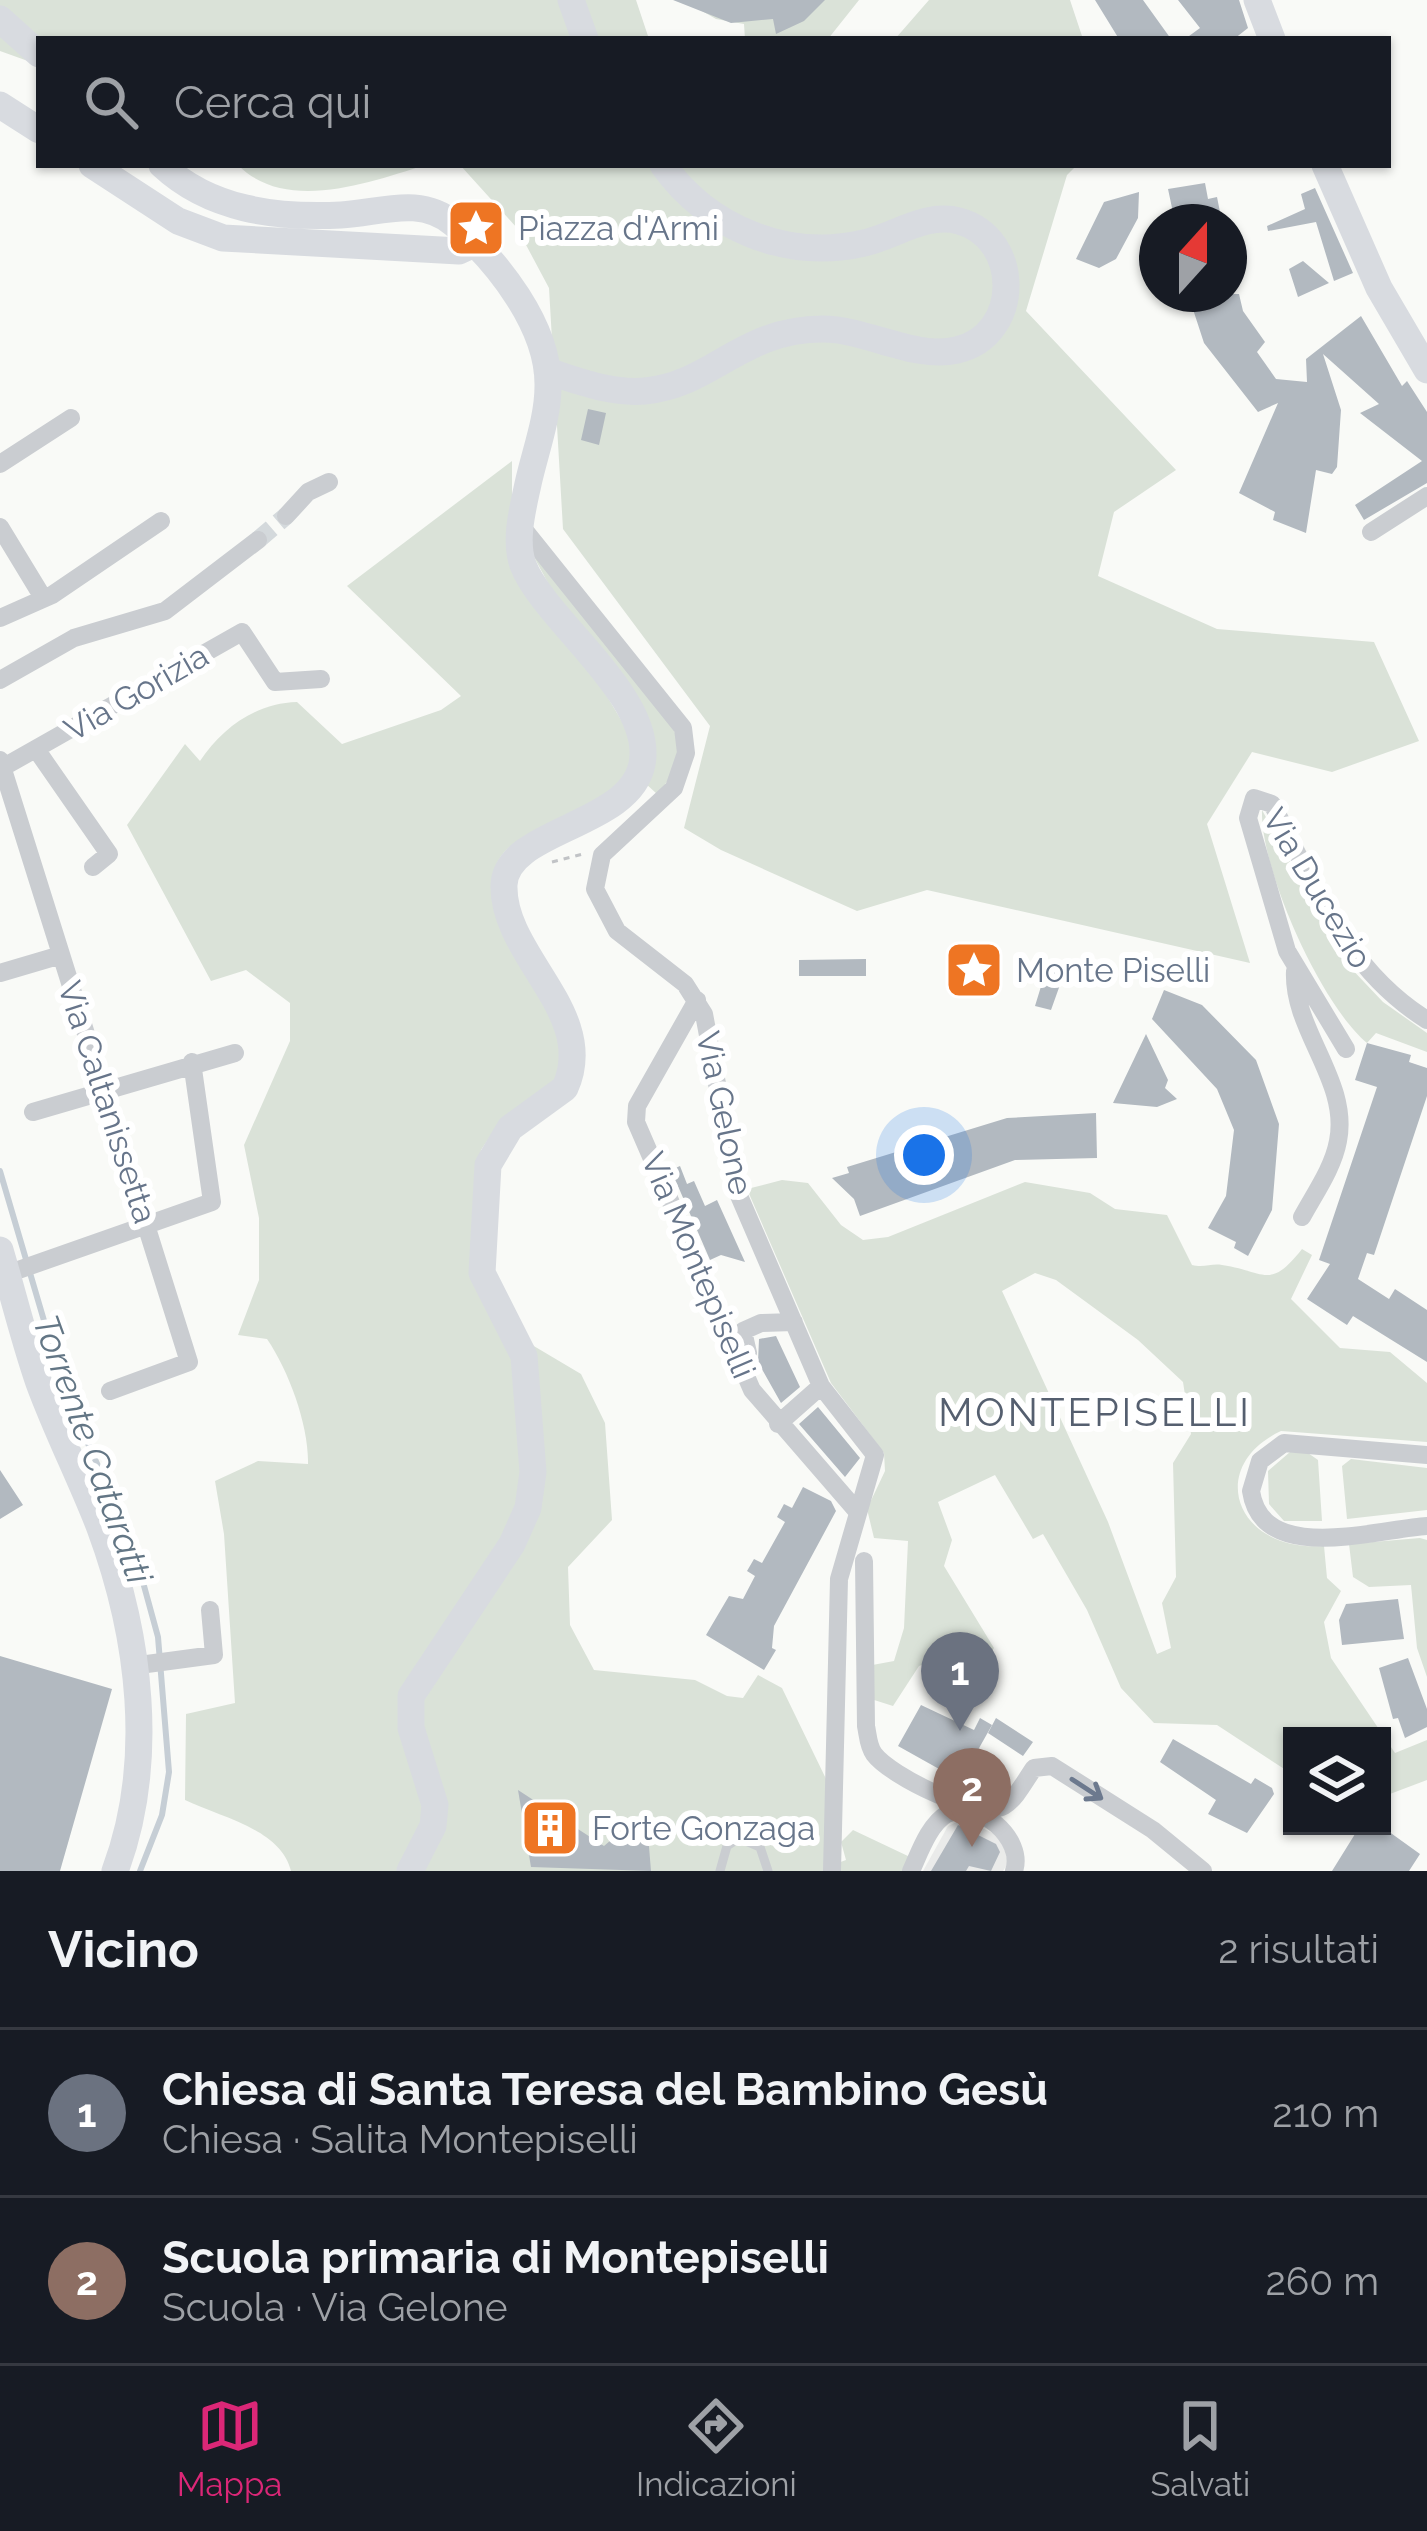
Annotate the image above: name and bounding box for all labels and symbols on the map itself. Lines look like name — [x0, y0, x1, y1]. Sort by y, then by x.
place icon: Piazza d'Armi — [445, 197, 507, 259]
north arrow — [1139, 204, 1247, 312]
place label: Piazza d'Armi — [518, 209, 719, 248]
street label: Via Gorizia — [57, 636, 215, 749]
street label: Via Ducezio — [1255, 801, 1380, 975]
place icon: Monte Piselli — [943, 939, 1005, 1001]
place label: Monte Piselli — [1016, 951, 1210, 990]
street label: Via Caltanissetta — [50, 976, 165, 1228]
street label: Via Gelone — [688, 1028, 761, 1198]
your location — [894, 1125, 954, 1185]
street label: Via Montepiselli — [633, 1146, 764, 1384]
water label: Torrente Cataratti — [25, 1309, 162, 1590]
district label: MONTEPISELLI — [938, 1389, 1252, 1435]
pin: 1 — [921, 1632, 999, 1731]
pin: 2 — [933, 1748, 1011, 1847]
one-way arrow — [1069, 1777, 1103, 1802]
building icon: Forte Gonzaga — [519, 1797, 581, 1859]
place label: Forte Gonzaga — [592, 1809, 815, 1848]

